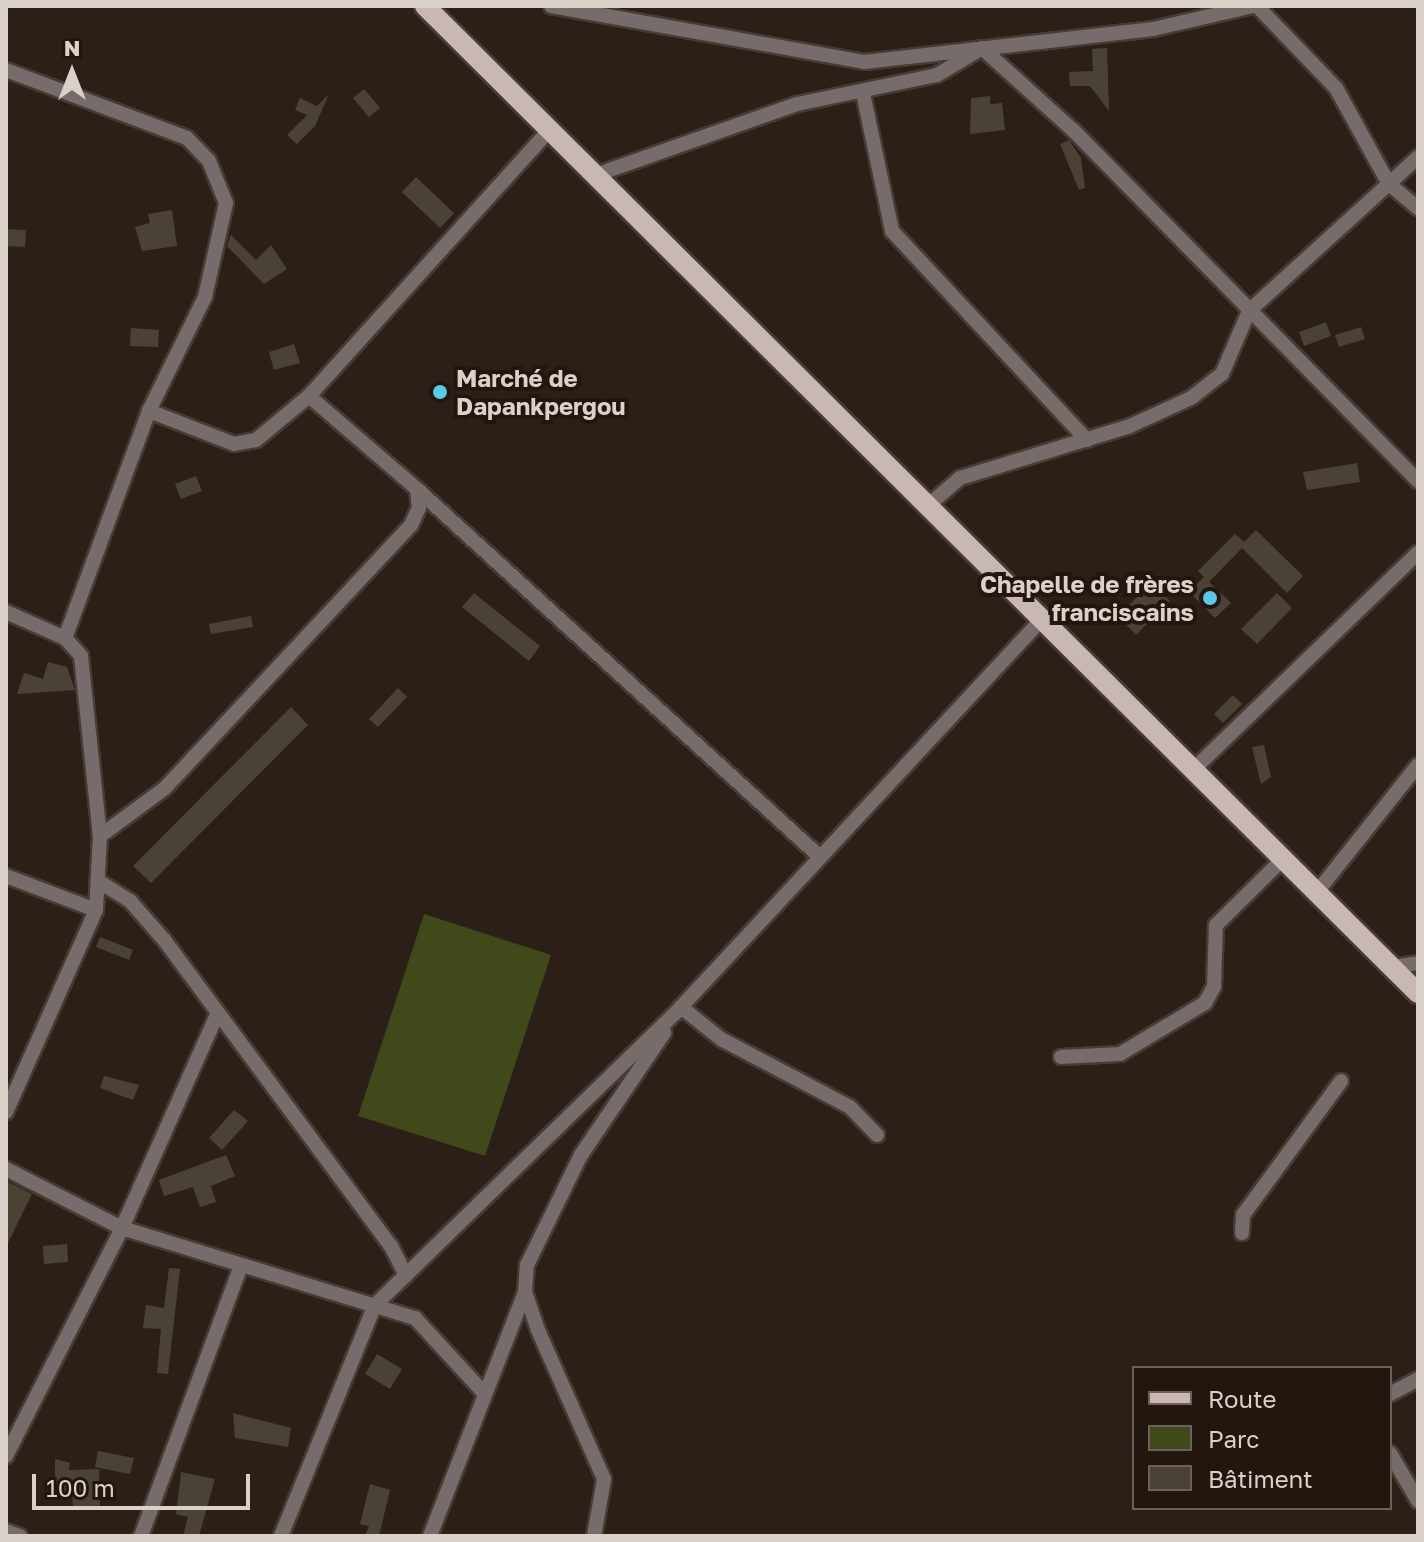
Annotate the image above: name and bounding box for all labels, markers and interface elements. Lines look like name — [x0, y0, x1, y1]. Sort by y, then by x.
north arrow — [32, 32, 112, 112]
text: N — [64, 34, 80, 61]
place label: Marché de Dapankpergou — [456, 364, 626, 420]
marker: Marché de Dapankpergou — [431, 383, 449, 401]
place label: Chapelle de frères franciscains — [980, 570, 1194, 626]
marker: Chapelle de frères franciscains — [1201, 589, 1219, 607]
legend — [1132, 1366, 1392, 1510]
text: Route — [1208, 1384, 1277, 1413]
text: Parc — [1208, 1424, 1259, 1453]
scale bar — [36, 1458, 254, 1508]
text: Bâtiment — [1208, 1464, 1313, 1493]
text: 100 m — [46, 1473, 115, 1502]

